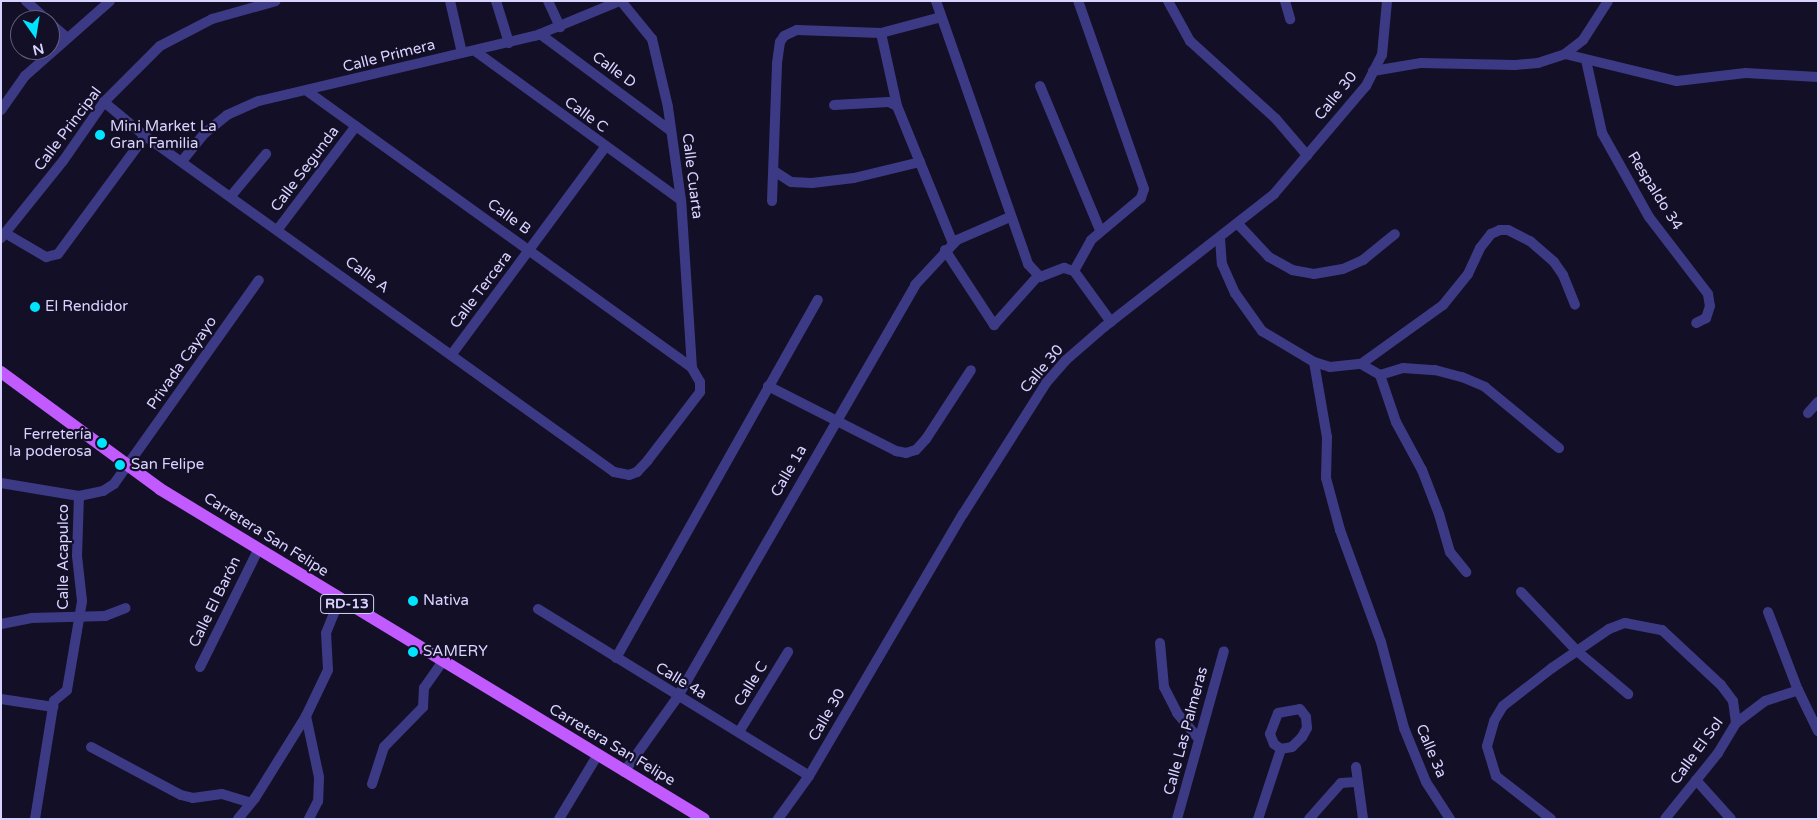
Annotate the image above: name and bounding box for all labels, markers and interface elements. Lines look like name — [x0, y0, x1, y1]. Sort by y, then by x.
north arrow — [10, 10, 60, 60]
street label: Calle Primera — [341, 36, 437, 76]
text: N — [31, 40, 46, 59]
street label: Calle D — [588, 48, 640, 92]
street label: Calle 30 — [1311, 68, 1361, 124]
street label: Calle Principal — [31, 83, 105, 175]
street label: Calle C — [561, 93, 611, 137]
place label: Mini Market La Gran Familia — [110, 117, 217, 152]
street label: Calle Segunda — [267, 123, 343, 215]
marker: Mini Market La Gran Familia — [94, 129, 106, 141]
street label: Calle Cuarta — [678, 132, 706, 220]
street label: Respaldo 34 — [1624, 148, 1686, 234]
street label: Calle B — [484, 195, 534, 239]
street label: Calle Tercera — [446, 248, 516, 332]
street label: Calle A — [342, 253, 392, 297]
place label: El Rendidor — [45, 298, 128, 316]
marker: El Rendidor — [29, 301, 41, 313]
street label: Privada Cayayo — [143, 313, 221, 413]
street label: Calle 30 — [1017, 341, 1067, 397]
place label: Ferretería la poderosa — [9, 425, 92, 460]
marker: Ferretería la poderosa — [96, 437, 108, 449]
street label: Calle 1a — [767, 442, 811, 500]
place label: San Felipe — [131, 456, 204, 474]
marker: San Felipe — [113, 458, 127, 472]
street label: Carretera San Felipe — [200, 489, 332, 581]
street label: Calle Acapulco — [55, 504, 73, 610]
street label: Calle El Barón — [185, 554, 245, 650]
road number: RD-13 — [320, 592, 374, 616]
place label: Nativa — [423, 592, 469, 610]
marker: Nativa — [407, 595, 419, 607]
place label: SAMERY — [423, 643, 488, 661]
marker: SAMERY — [407, 646, 419, 658]
street label: Calle C — [730, 658, 772, 710]
street label: Calle 4a — [652, 659, 710, 703]
street label: Calle Las Palmeras — [1160, 665, 1212, 797]
street label: Calle 30 — [805, 686, 849, 744]
street label: Carretera San Felipe — [546, 700, 678, 790]
street label: Calle El Sol — [1667, 714, 1727, 788]
street label: Calle 3a — [1412, 721, 1450, 781]

